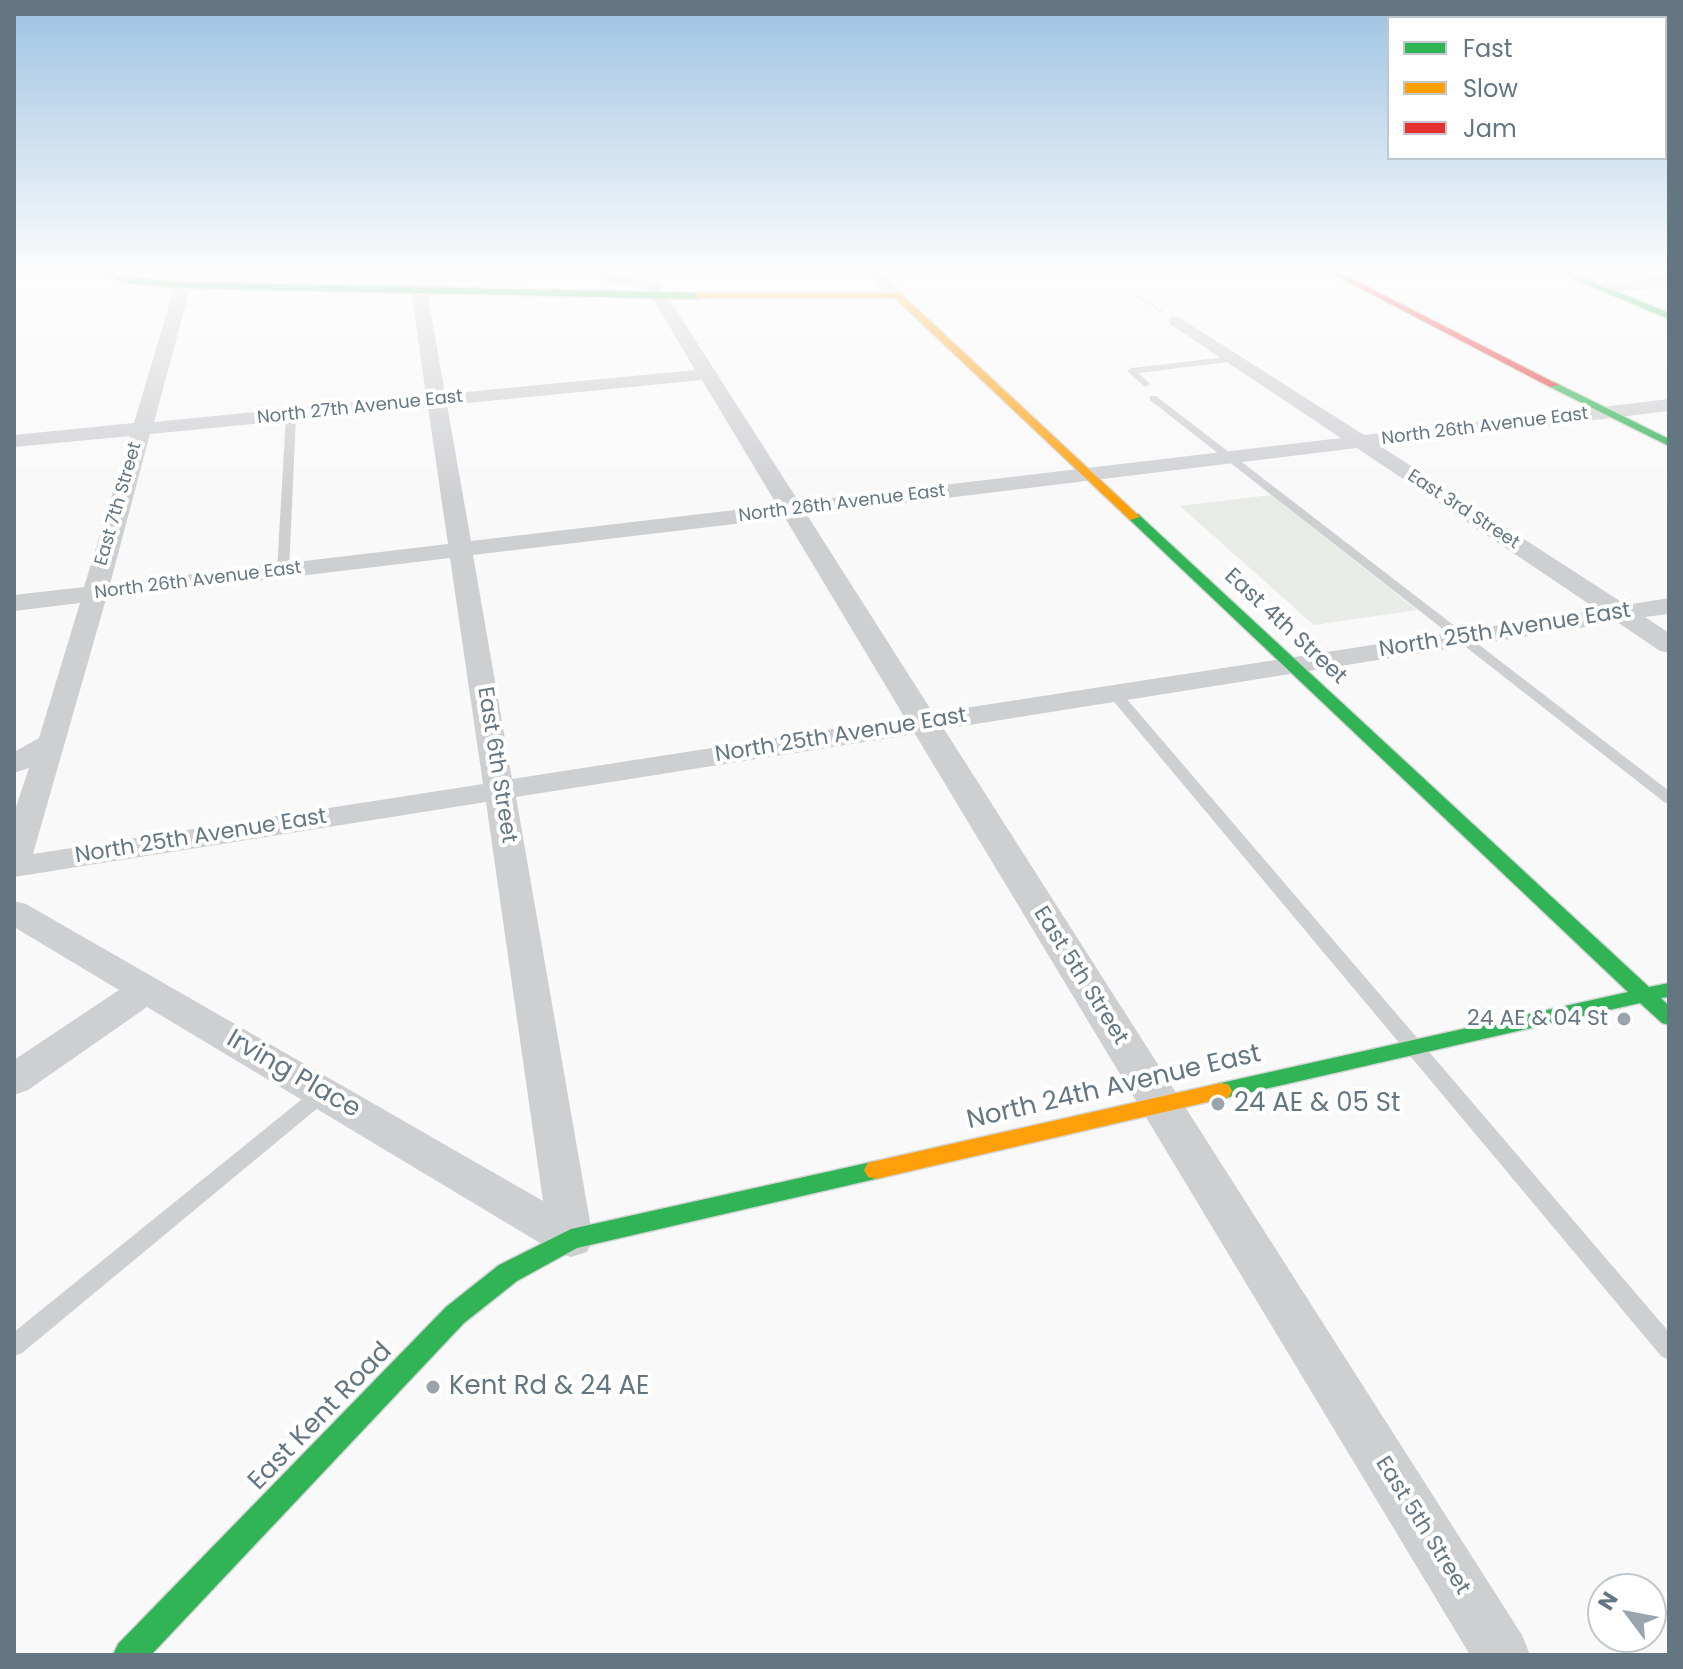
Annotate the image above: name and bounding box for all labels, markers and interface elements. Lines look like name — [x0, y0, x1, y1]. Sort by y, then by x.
legend — [1387, 16, 1667, 160]
text: Fast — [1463, 32, 1513, 65]
text: Slow — [1463, 72, 1518, 105]
text: Jam — [1463, 112, 1517, 145]
street label: North 27th Avenue East — [256, 386, 464, 430]
street label: North 26th Avenue East — [1380, 404, 1590, 450]
street label: East 7th Street — [91, 440, 147, 568]
street label: East 3rd Street — [1403, 466, 1523, 554]
street label: North 26th Avenue East — [737, 481, 947, 527]
street label: North 26th Avenue East — [93, 558, 303, 604]
street label: East 4th Street — [1218, 564, 1352, 690]
street label: North 25th Avenue East — [1377, 598, 1633, 664]
street label: East 6th Street — [471, 685, 521, 845]
street label: North 25th Avenue East — [713, 703, 969, 769]
street label: North 25th Avenue East — [73, 804, 329, 870]
street label: East 5th Street — [1027, 902, 1133, 1050]
place label: 24 AE & 04 St — [1467, 1006, 1608, 1032]
marker: 24 AE & 04 St — [1615, 1010, 1633, 1028]
street label: Irving Place — [221, 1024, 365, 1126]
street label: North 24th Avenue East — [964, 1039, 1264, 1137]
place label: 24 AE & 05 St — [1234, 1088, 1401, 1120]
marker: 24 AE & 05 St — [1209, 1095, 1227, 1113]
street label: East Kent Road — [243, 1337, 399, 1497]
place label: Kent Rd & 24 AE — [449, 1371, 649, 1403]
marker: Kent Rd & 24 AE — [424, 1378, 442, 1396]
street label: East 5th Street — [1369, 1452, 1475, 1600]
north arrow — [1587, 1573, 1667, 1653]
text: N — [1590, 1586, 1625, 1616]

